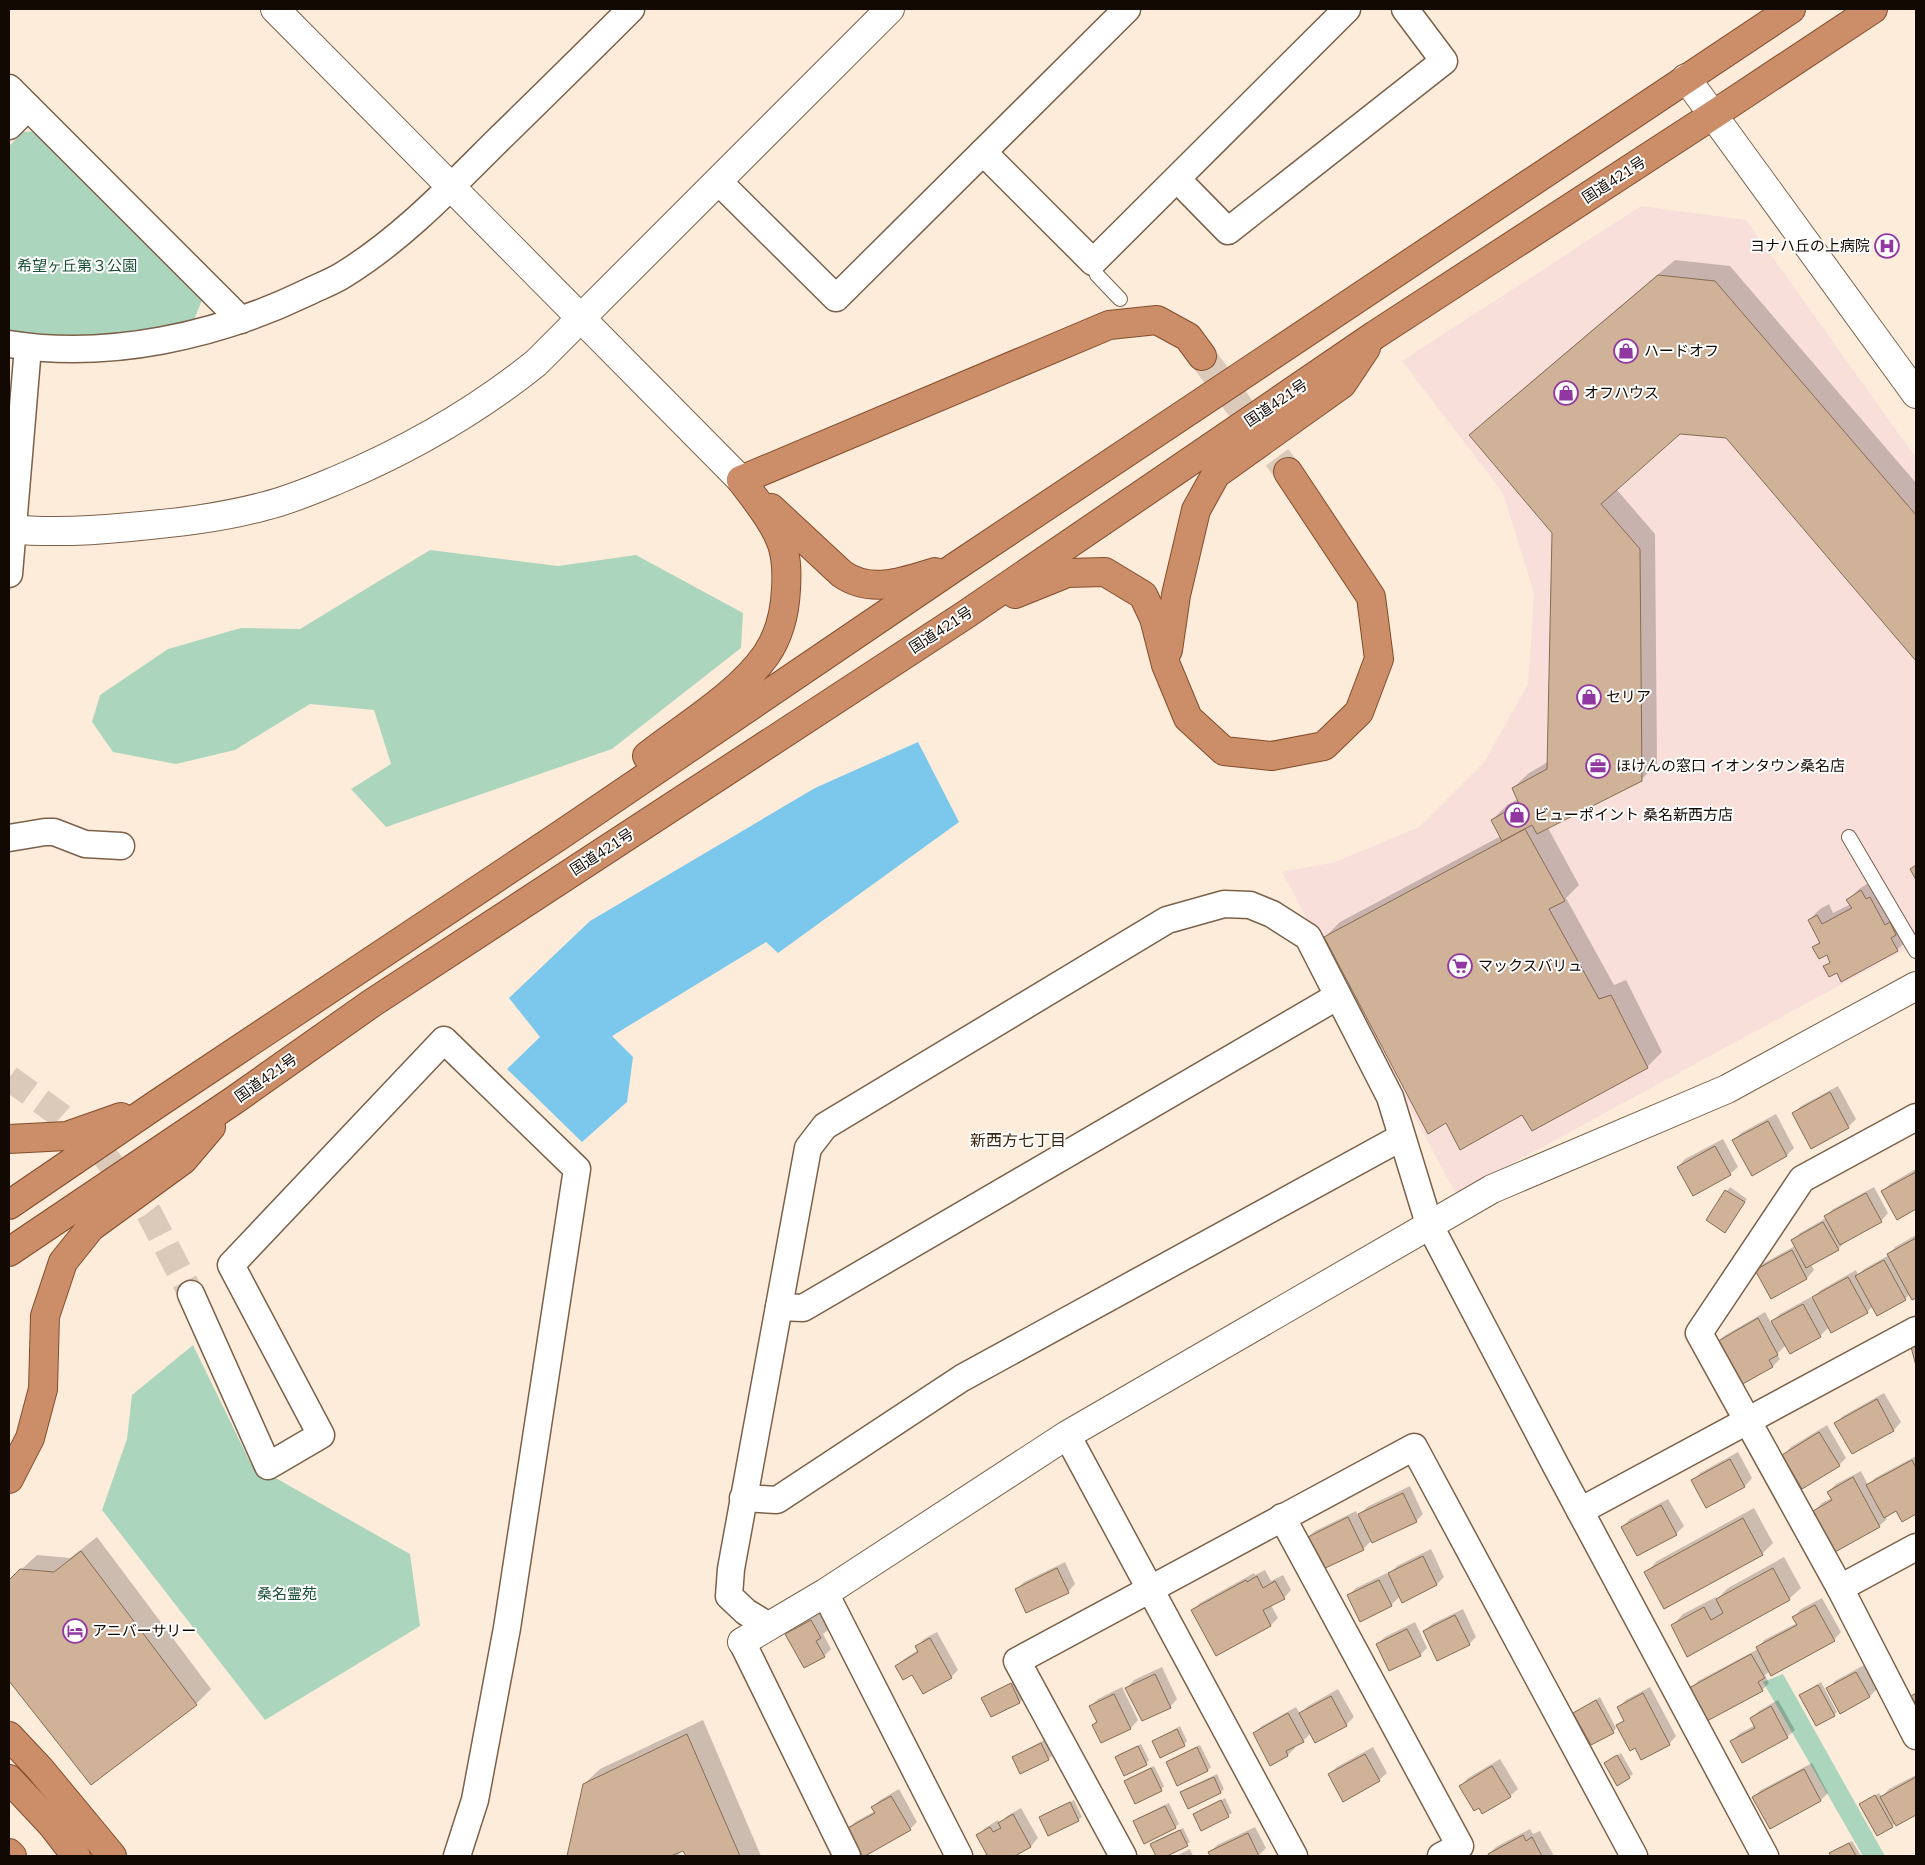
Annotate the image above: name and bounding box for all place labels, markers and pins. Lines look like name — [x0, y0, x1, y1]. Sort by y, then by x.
hospital icon: ヨナハ丘の上病院 — [1874, 233, 1900, 259]
place label: ヨナハ丘の上病院 — [1750, 236, 1870, 255]
shop icon: ハードオフ — [1613, 338, 1639, 364]
place label: ハードオフ — [1644, 341, 1719, 360]
shop icon: オフハウス — [1553, 380, 1579, 406]
place label: オフハウス — [1584, 383, 1659, 402]
shop icon: セリア — [1576, 684, 1602, 710]
place label: セリア — [1606, 687, 1651, 706]
office icon: ほけんの窓口 イオンタウン桑名店 — [1585, 753, 1611, 779]
place label: ほけんの窓口 イオンタウン桑名店 — [1616, 756, 1845, 775]
shop icon: ビューポイント 桑名新西方店 — [1504, 802, 1530, 828]
place label: ビューポイント 桑名新西方店 — [1534, 805, 1733, 824]
supermarket icon: マックスバリュ — [1447, 953, 1473, 979]
place label: マックスバリュ — [1478, 956, 1583, 975]
hotel icon: アニバーサリー — [62, 1618, 88, 1644]
place label: アニバーサリー — [92, 1621, 196, 1640]

